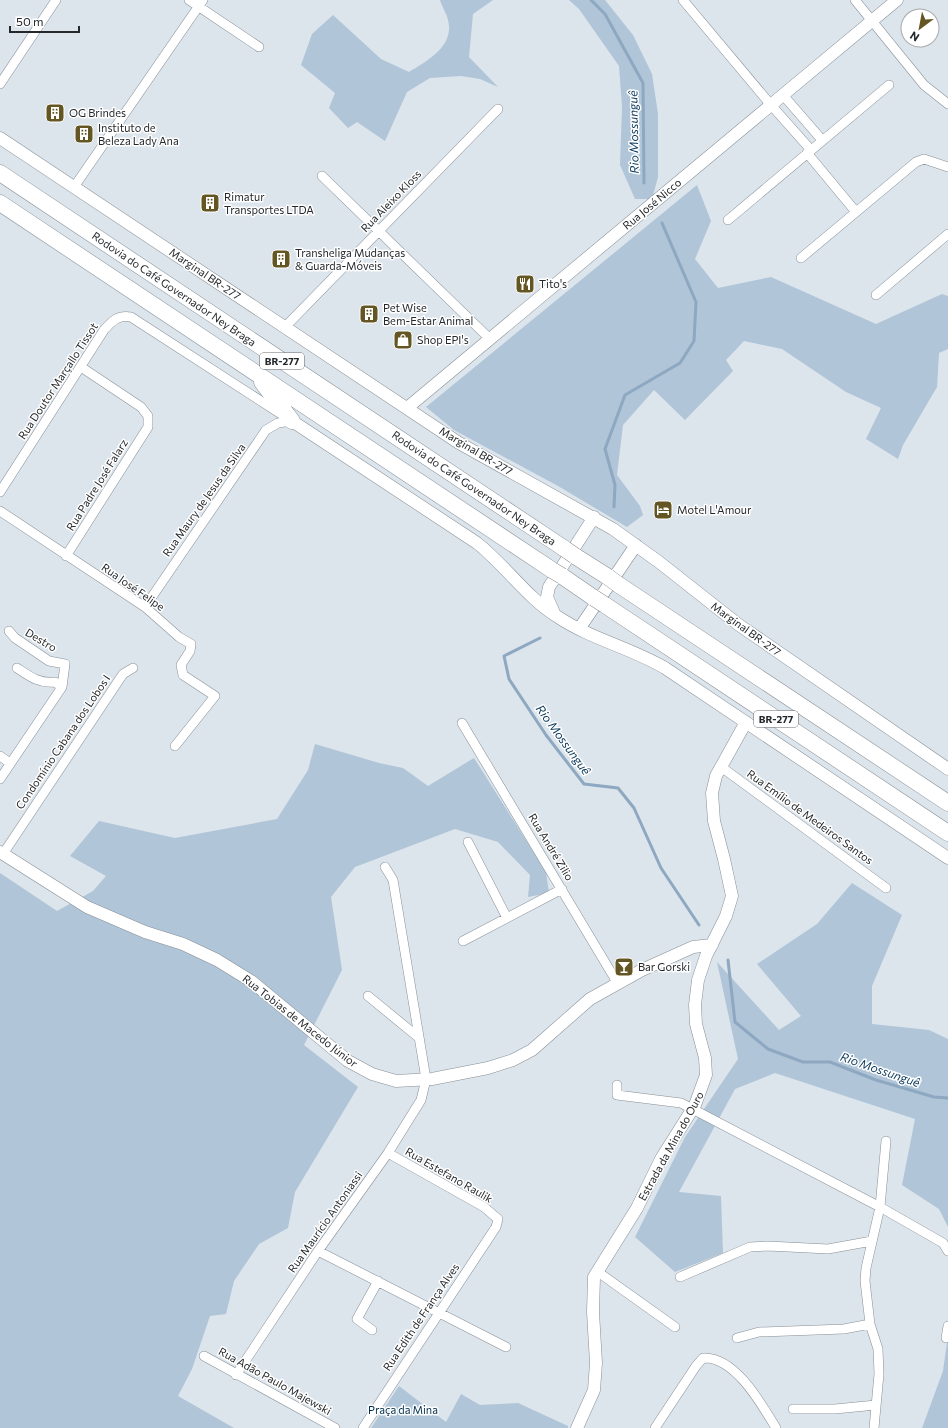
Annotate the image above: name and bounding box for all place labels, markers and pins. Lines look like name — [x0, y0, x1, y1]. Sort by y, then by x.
building icon: OG Brindes — [44, 102, 66, 124]
place label: OG Brindes — [69, 106, 126, 119]
place label: Instituto de Beleza Lady Ana — [98, 121, 179, 147]
building icon: Instituto de Beleza Lady Ana — [73, 123, 95, 145]
place label: Rimatur Transportes LTDA — [224, 190, 314, 216]
building icon: Rimatur Transportes LTDA — [199, 192, 221, 214]
place label: Transheliga Mudanças & Guarda-Móveis — [295, 246, 405, 272]
building icon: Transheliga Mudanças & Guarda-Móveis — [270, 248, 292, 270]
restaurant icon: Tito's — [514, 273, 536, 295]
place label: Tito's — [539, 277, 567, 290]
place label: Pet Wise Bem-Estar Animal — [383, 301, 473, 327]
building icon: Pet Wise Bem-Estar Animal — [358, 303, 380, 325]
shop icon: Shop EPI's — [392, 329, 414, 351]
place label: Shop EPI's — [417, 333, 469, 346]
hotel icon: Motel L'Amour — [652, 499, 674, 521]
place label: Motel L'Amour — [677, 503, 752, 516]
bar icon: Bar Gorski — [613, 956, 635, 978]
place label: Bar Gorski — [638, 960, 690, 973]

